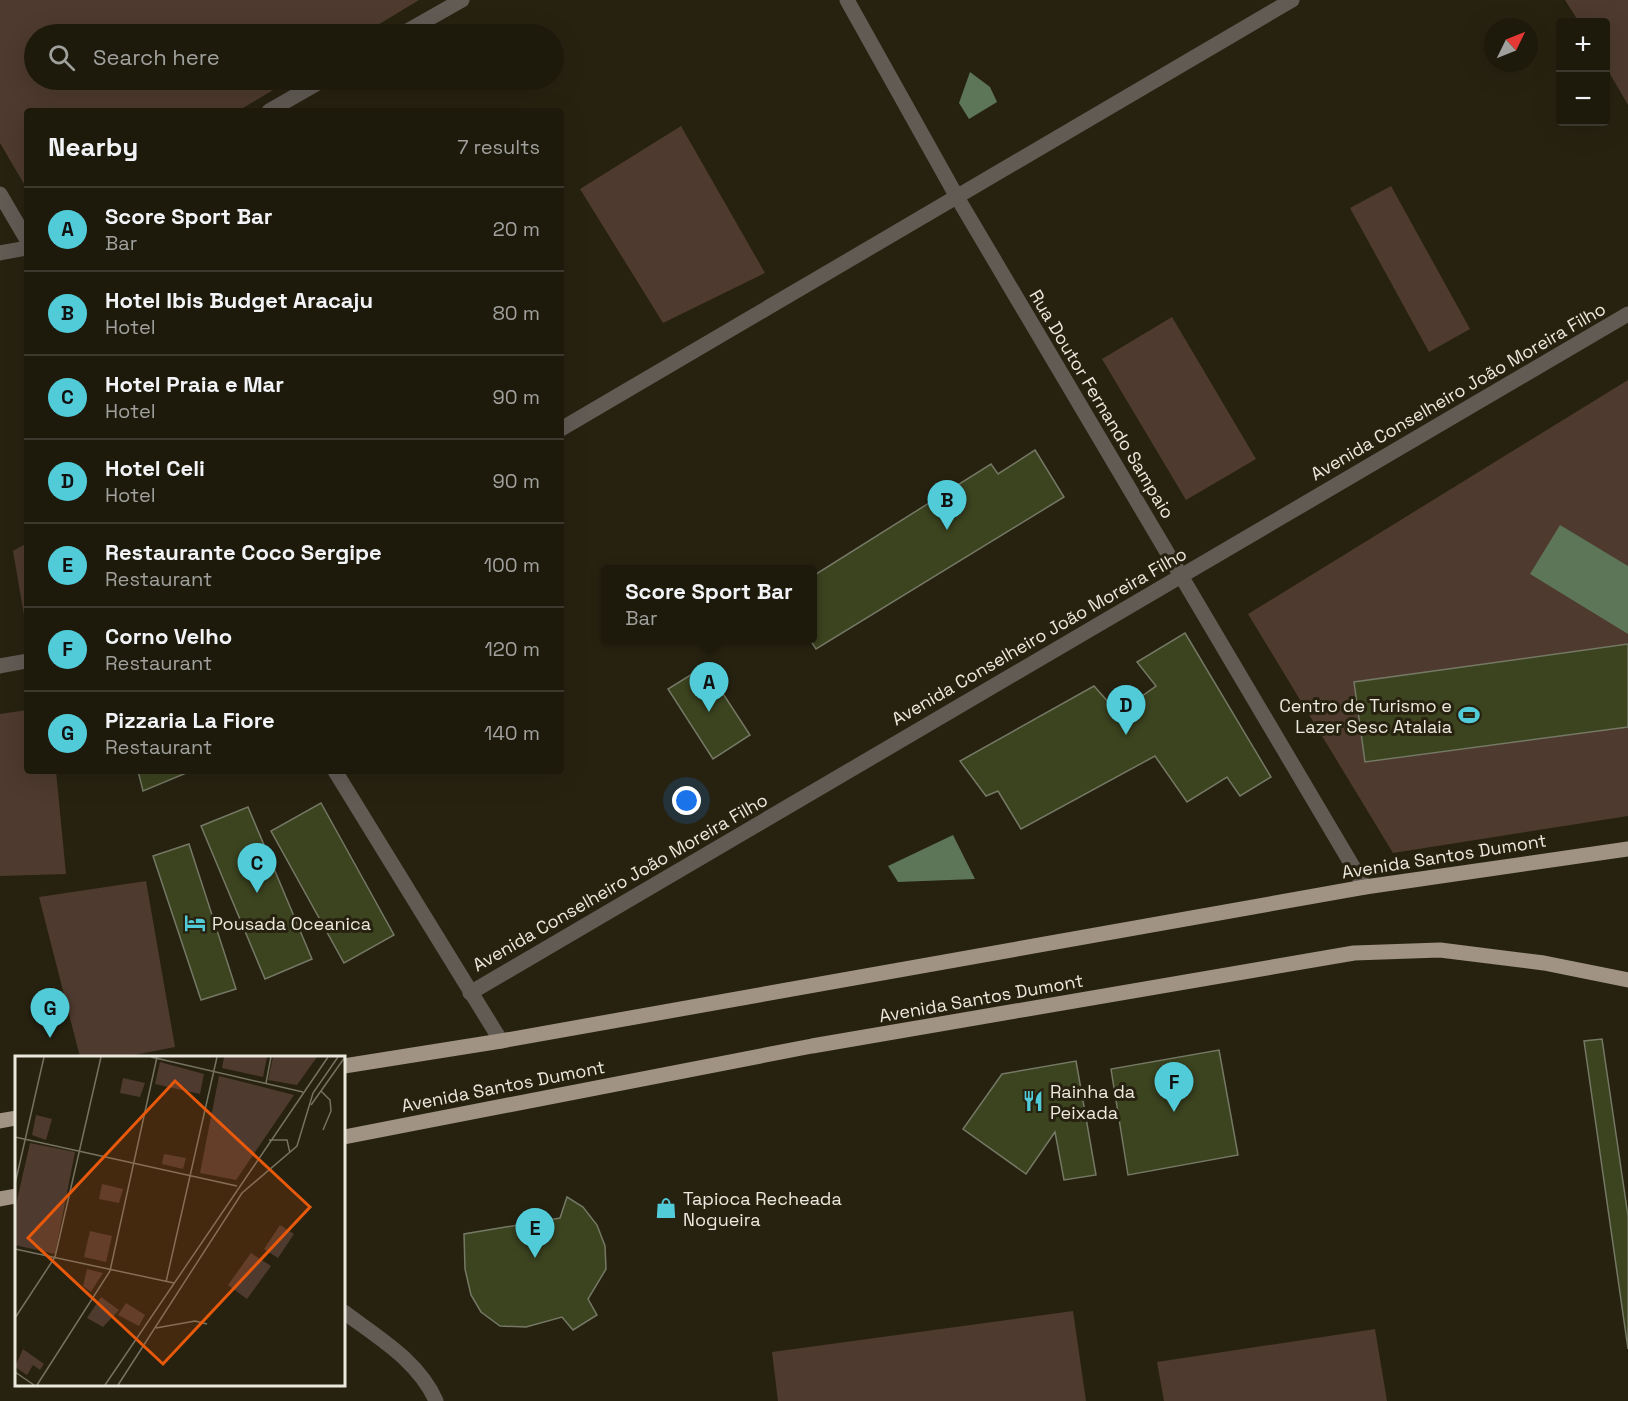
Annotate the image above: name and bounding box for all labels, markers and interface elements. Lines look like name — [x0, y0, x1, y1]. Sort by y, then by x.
north arrow — [1484, 18, 1538, 72]
map controls — [1556, 18, 1610, 126]
button: + — [1556, 18, 1610, 72]
search box — [24, 24, 564, 90]
icon: search — [45, 41, 78, 74]
text: Search here — [93, 43, 220, 71]
button: − — [1556, 72, 1610, 126]
text: Nearby — [48, 130, 138, 164]
text: 7 results — [457, 134, 540, 160]
text: Score Sport Bar — [105, 202, 273, 230]
text: A — [61, 216, 74, 242]
text: 20 m — [493, 216, 540, 242]
text: Bar — [105, 230, 137, 256]
street label: Rua Doutor Fernando Sampaio — [1024, 285, 1180, 523]
text: Hotel Ibis Budget Aracaju — [105, 286, 373, 314]
street label: Avenida Conselheiro João Moreira Filho — [1306, 297, 1610, 485]
text: B — [61, 300, 74, 326]
text: 80 m — [492, 300, 540, 326]
text: Hotel — [105, 314, 156, 340]
text: Hotel Praia e Mar — [105, 370, 284, 398]
text: C — [61, 384, 74, 410]
text: 90 m — [493, 384, 540, 410]
text: Hotel — [105, 398, 156, 424]
text: Hotel Celi — [105, 454, 205, 482]
text: D — [61, 468, 74, 494]
text: 90 m — [493, 468, 540, 494]
pin: B — [928, 480, 966, 530]
text: Hotel — [105, 482, 156, 508]
text: Restaurante Coco Sergipe — [105, 538, 382, 566]
street label: Avenida Conselheiro João Moreira Filho — [887, 542, 1191, 730]
text: E — [62, 552, 73, 578]
text: 100 m — [484, 552, 540, 578]
popup — [601, 565, 817, 643]
text: Restaurant — [105, 566, 212, 592]
text: Score Sport Bar — [625, 577, 793, 605]
text: Bar — [625, 605, 658, 631]
text: Corno Velho — [105, 622, 232, 650]
text: F — [62, 636, 73, 662]
text: 120 m — [484, 636, 540, 662]
text: Restaurant — [105, 650, 212, 676]
pin: A — [690, 662, 728, 712]
pin: D — [1106, 686, 1146, 735]
place label: Centro de Turismo e Lazer Sesc Atalaia — [1279, 694, 1452, 738]
sports icon: Centro de Turismo e Lazer Sesc Atalaia — [1457, 703, 1481, 727]
text: Pizzaria La Fiore — [105, 706, 275, 734]
text: G — [61, 720, 74, 746]
text: 140 m — [484, 720, 540, 746]
text: Restaurant — [105, 734, 212, 760]
your location — [672, 786, 701, 815]
street label: Avenida Conselheiro João Moreira Filho — [468, 788, 772, 976]
street label: Avenida Santos Dumont — [1340, 828, 1548, 884]
pin: C — [238, 844, 276, 893]
hotel icon: Pousada Oceanica — [183, 911, 207, 935]
place label: Pousada Oceanica — [212, 912, 371, 935]
street label: Avenida Santos Dumont — [877, 969, 1085, 1027]
pin: G — [31, 988, 70, 1038]
street label: Avenida Santos Dumont — [399, 1055, 607, 1117]
inset map — [15, 1056, 345, 1386]
pin: F — [1154, 1062, 1194, 1112]
place label: Rainha da Peixada — [1050, 1080, 1135, 1124]
restaurant icon: Rainha da Peixada — [1021, 1089, 1045, 1113]
place label: Tapioca Recheada Nogueira — [683, 1187, 842, 1231]
shop icon: Tapioca Recheada Nogueira — [654, 1196, 678, 1220]
pin: E — [516, 1208, 554, 1258]

